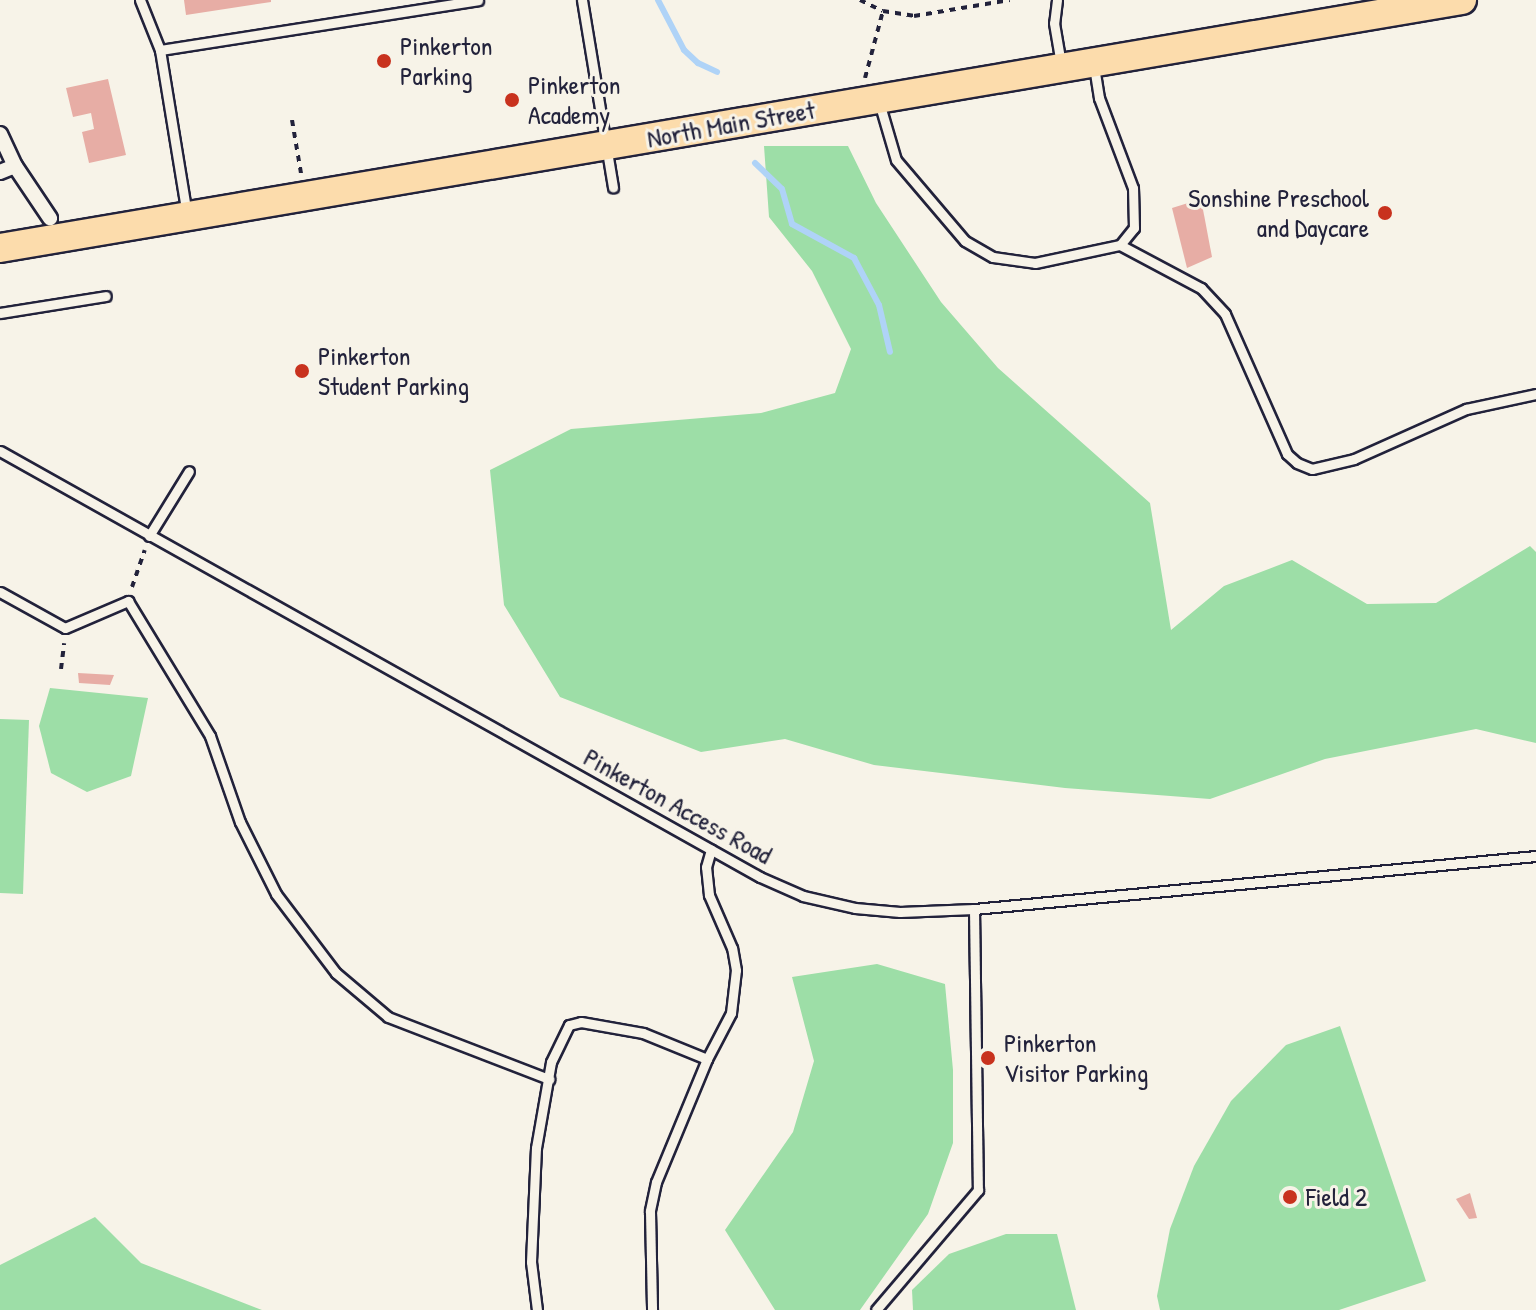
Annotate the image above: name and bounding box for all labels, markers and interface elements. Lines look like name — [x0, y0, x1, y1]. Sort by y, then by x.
place label: Pinkerton Parking — [400, 30, 492, 92]
marker: Pinkerton Parking — [375, 52, 393, 70]
place label: Pinkerton Academy — [528, 69, 620, 130]
marker: Pinkerton Academy — [503, 91, 521, 109]
street label: North Main Street — [645, 94, 817, 154]
place label: Sonshine Preschool and Daycare — [1188, 182, 1369, 244]
marker: Sonshine Preschool and Daycare — [1376, 204, 1394, 222]
place label: Pinkerton Student Parking — [318, 340, 469, 402]
marker: Pinkerton Student Parking — [293, 362, 311, 380]
street label: Pinkerton Access Road — [579, 741, 777, 871]
place label: Pinkerton Visitor Parking — [1004, 1027, 1148, 1088]
marker: Pinkerton Visitor Parking — [979, 1049, 997, 1067]
place label: Field 2 — [1306, 1181, 1367, 1213]
marker: Field 2 — [1281, 1188, 1299, 1206]

